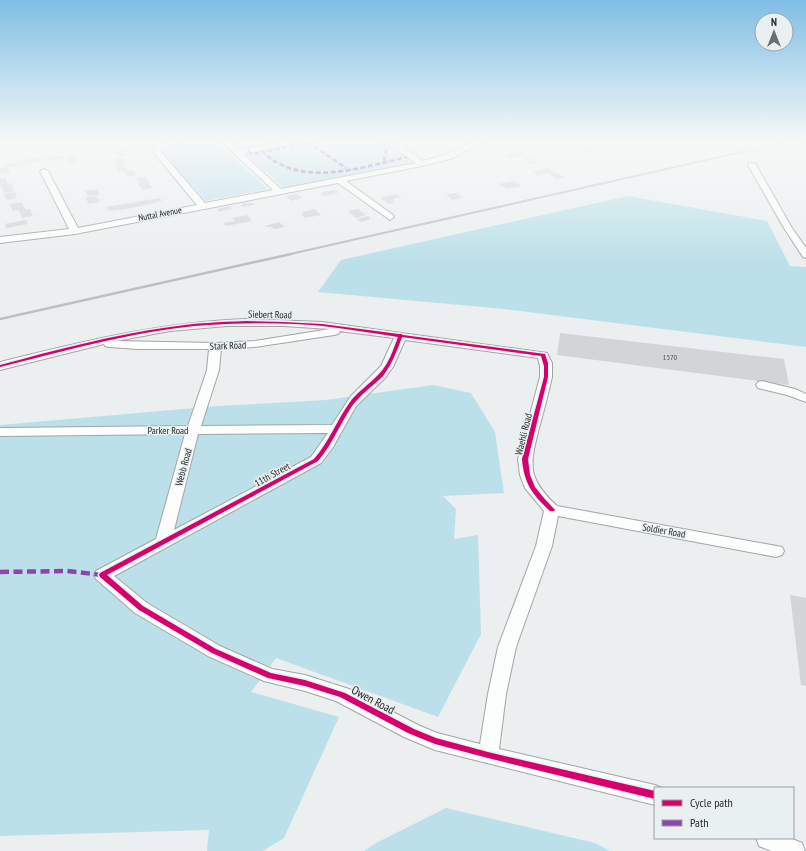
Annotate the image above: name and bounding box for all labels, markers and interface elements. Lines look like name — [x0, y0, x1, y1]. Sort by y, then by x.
north arrow — [754, 12, 794, 52]
text: N — [771, 15, 777, 29]
street label: Nuttal Avenue — [137, 204, 183, 223]
street label: Siebert Road — [248, 308, 292, 321]
street label: Stark Road — [210, 338, 247, 353]
house number: 1570 — [663, 352, 678, 362]
street label: Waehli Road — [512, 412, 535, 456]
street label: Parker Road — [148, 424, 188, 437]
street label: Webb Road — [172, 447, 195, 487]
street label: 11th Street — [252, 459, 293, 490]
street label: Soldier Road — [641, 520, 686, 541]
street label: Owen Road — [349, 682, 397, 717]
legend — [654, 787, 794, 839]
text: Cycle path — [690, 795, 733, 810]
text: Path — [690, 815, 708, 830]

